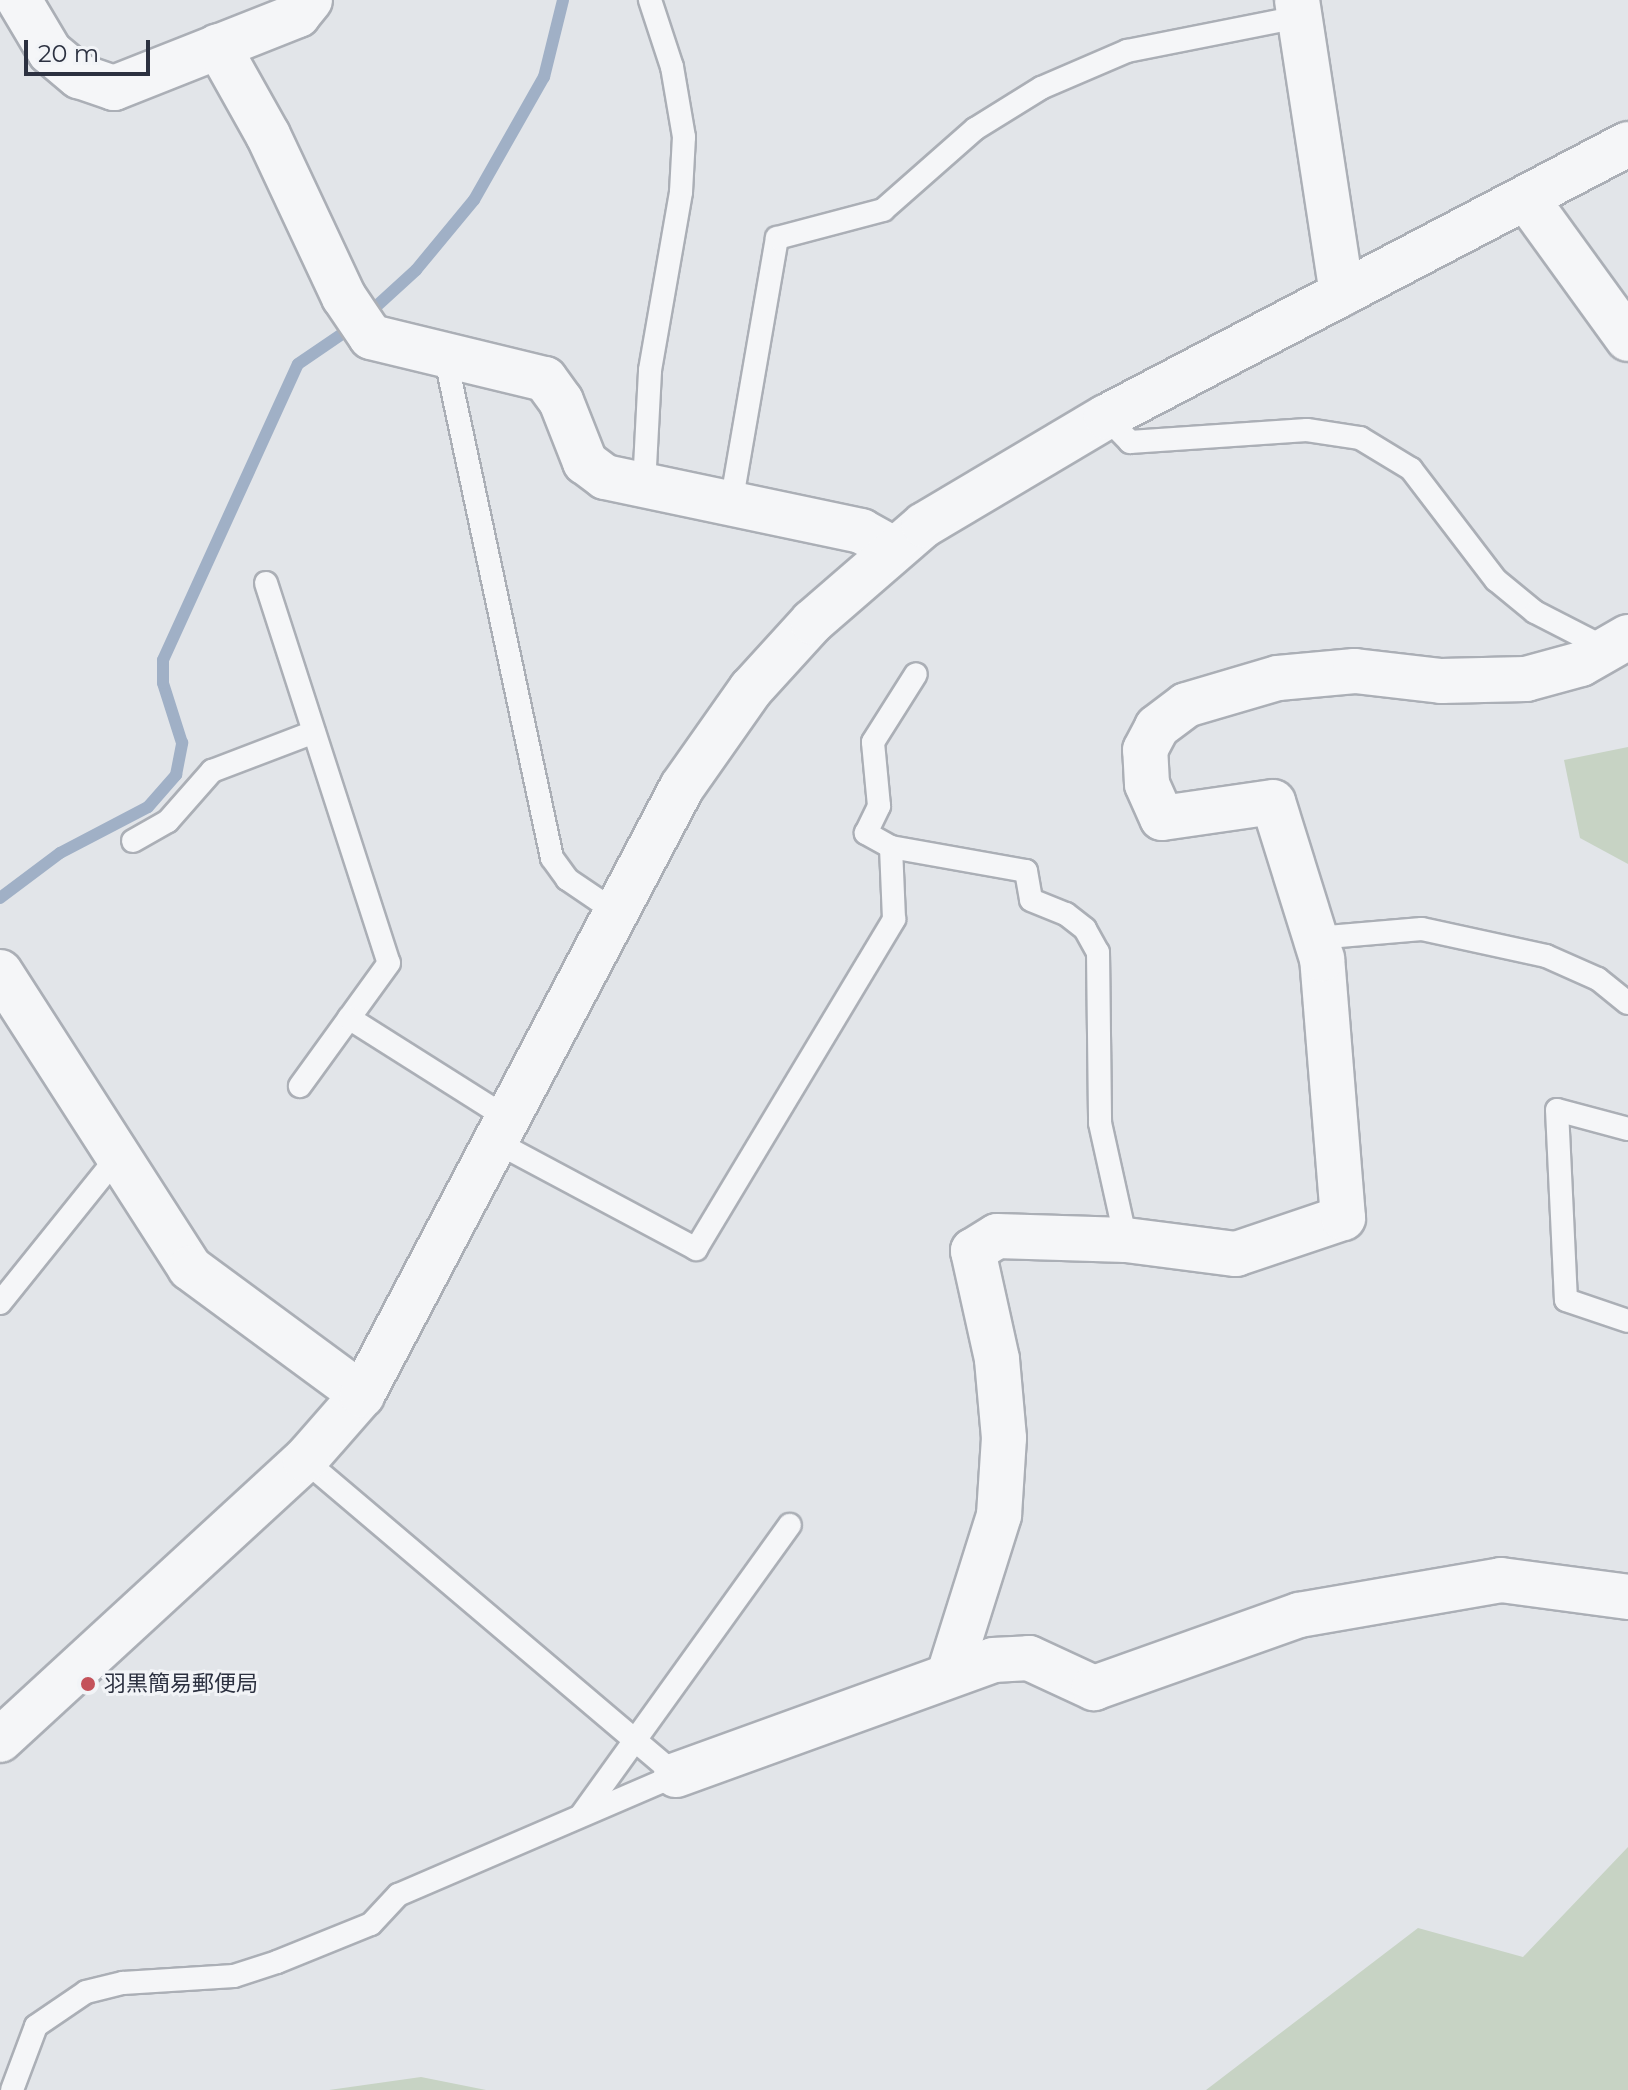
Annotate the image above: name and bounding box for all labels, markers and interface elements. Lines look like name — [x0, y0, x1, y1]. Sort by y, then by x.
scale bar — [28, 24, 154, 74]
text: 20 m — [38, 39, 99, 68]
place label: 羽黒簡易郵便局 — [104, 1671, 258, 1697]
marker: 羽黒簡易郵便局 — [79, 1675, 97, 1693]

